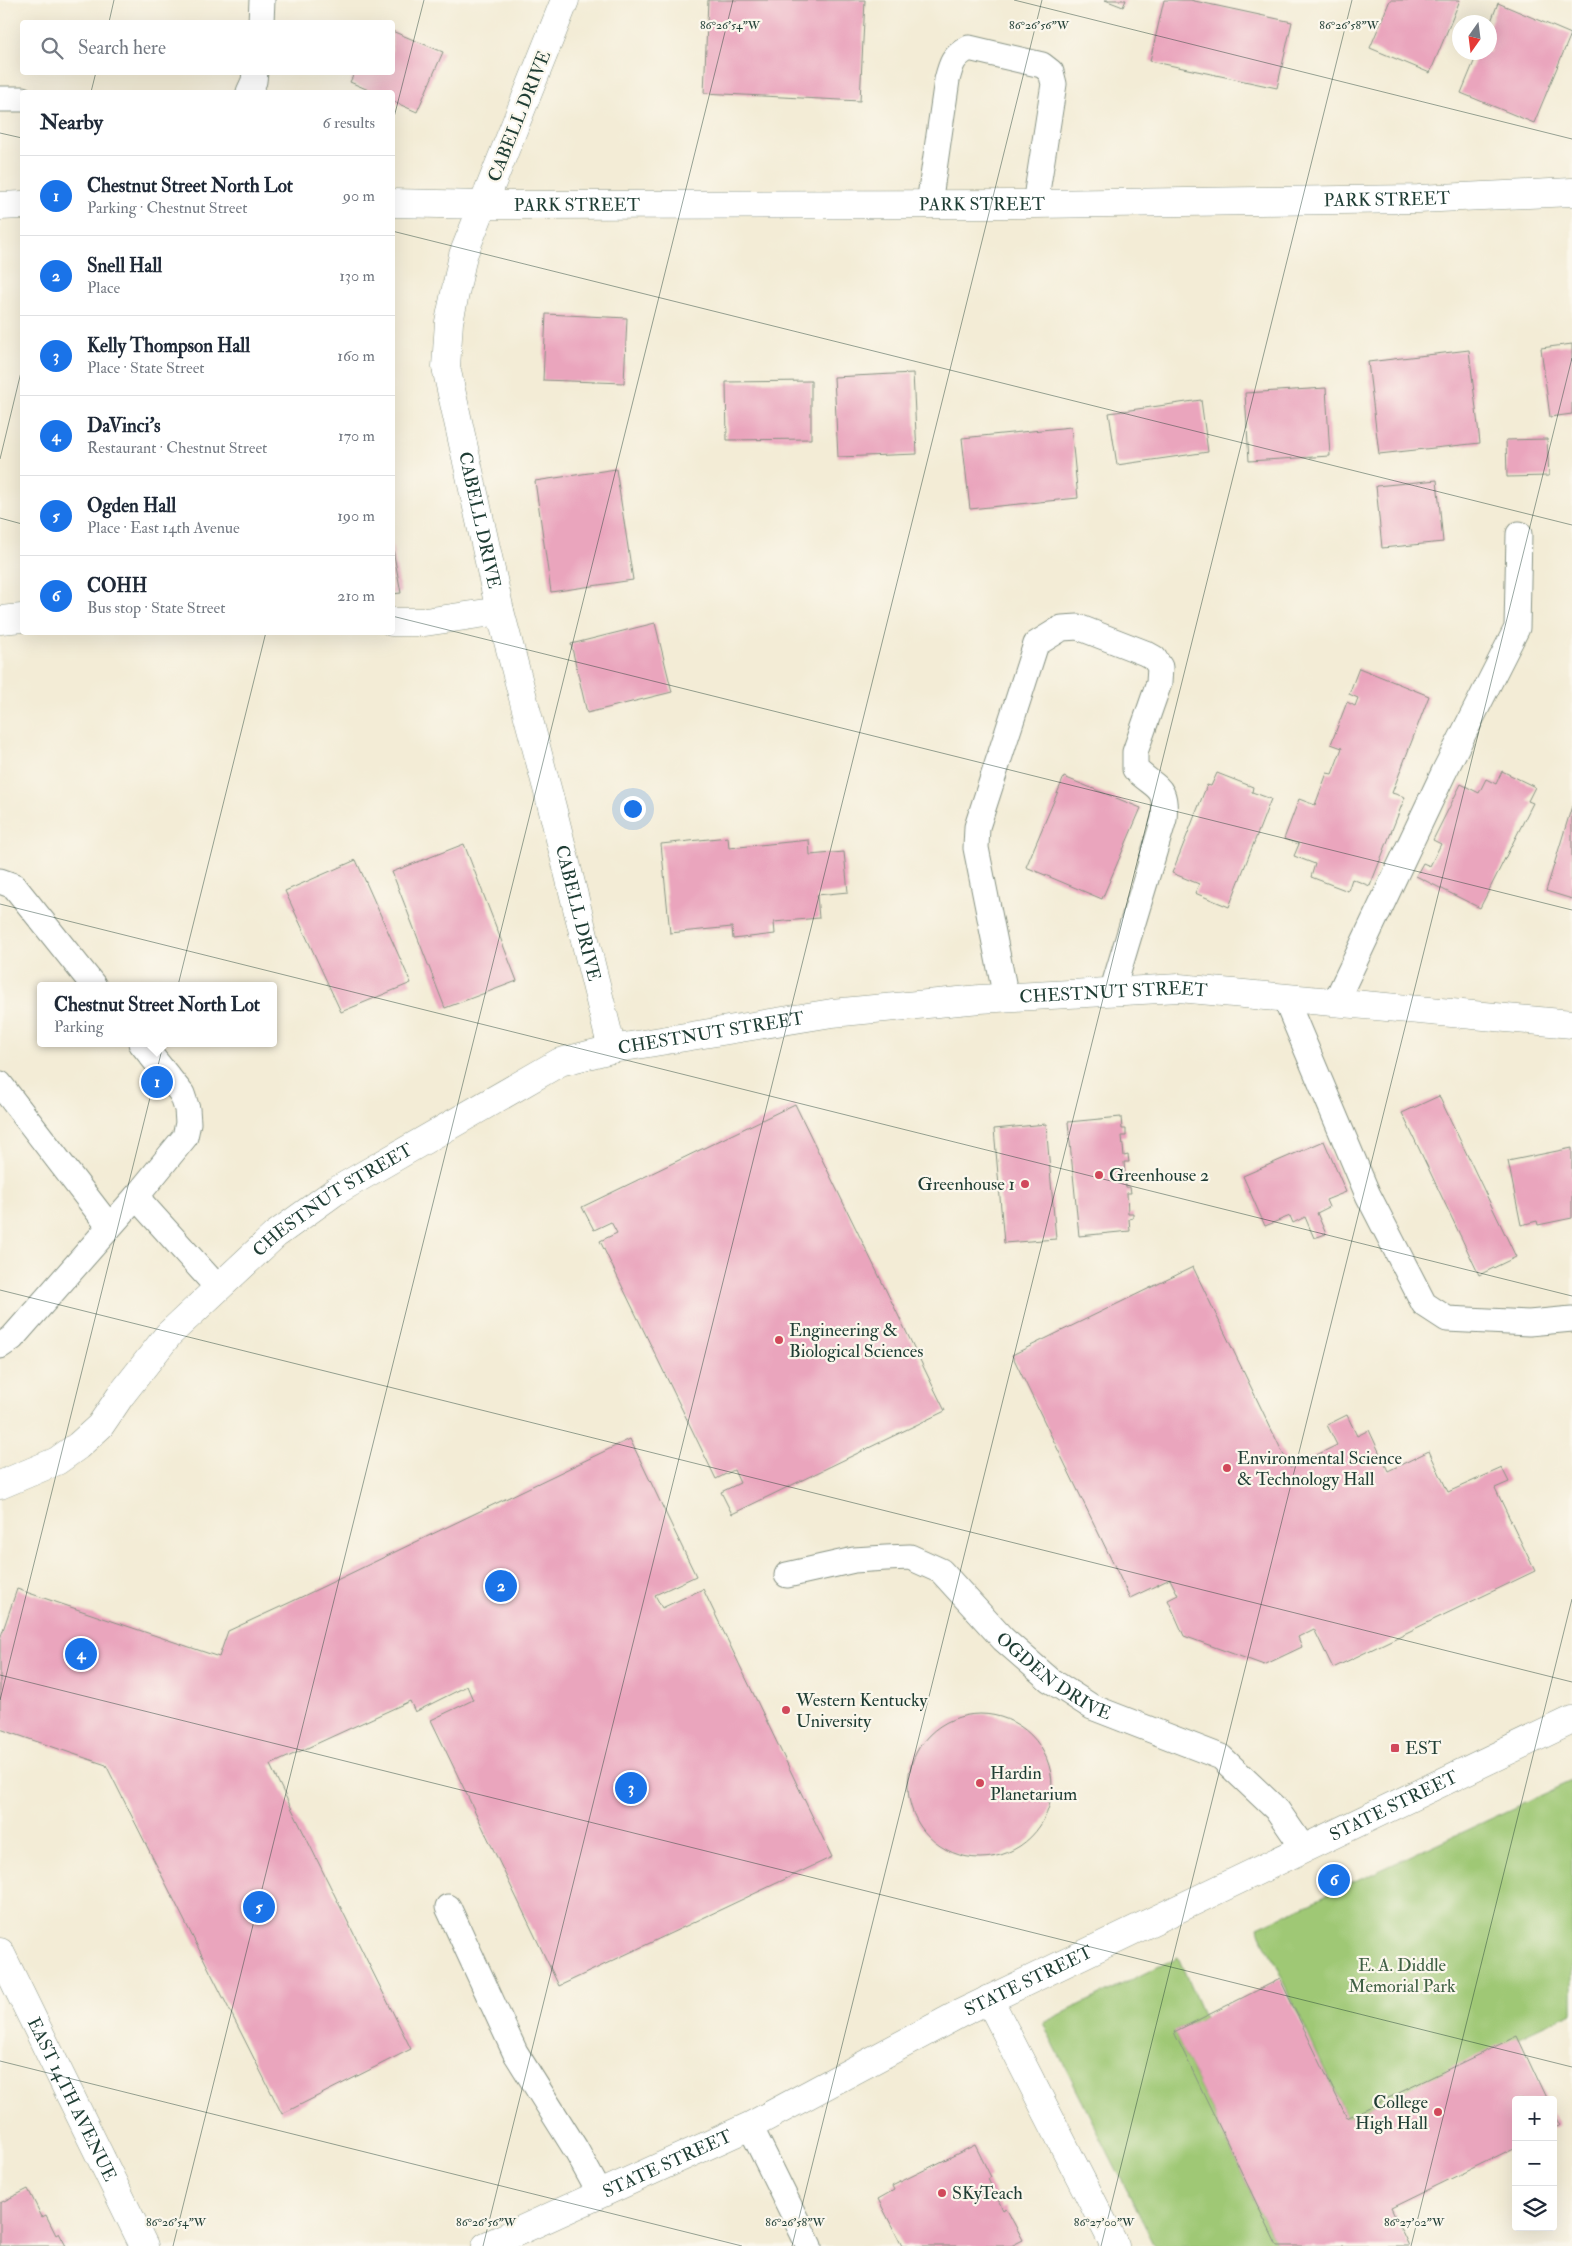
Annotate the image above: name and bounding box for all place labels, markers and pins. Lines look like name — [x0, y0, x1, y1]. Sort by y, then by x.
pin: 1 — [141, 1063, 173, 1101]
place label: Greenhouse 2 — [1109, 1164, 1209, 1187]
marker: Greenhouse 2 — [1093, 1169, 1105, 1181]
place label: Greenhouse 1 — [918, 1173, 1015, 1196]
marker: Greenhouse 1 — [1019, 1178, 1031, 1190]
place label: Engineering & Biological Sciences — [789, 1319, 923, 1363]
marker: Engineering & Biological Sciences — [773, 1334, 785, 1346]
place label: Environmental Science & Technology Hall — [1237, 1447, 1402, 1491]
marker: Environmental Science & Technology Hall — [1221, 1462, 1233, 1474]
pin: 2 — [485, 1567, 517, 1605]
pin: 4 — [65, 1635, 97, 1673]
place label: Western Kentucky University — [795, 1689, 929, 1733]
marker: Western Kentucky University — [780, 1704, 792, 1716]
place label: EST — [1405, 1737, 1442, 1760]
marker: EST — [1389, 1742, 1401, 1754]
place label: Hardin Planetarium — [990, 1762, 1077, 1806]
pin: 3 — [615, 1769, 647, 1807]
marker: Hardin Planetarium — [974, 1777, 986, 1789]
pin: 6 — [1318, 1861, 1350, 1899]
pin: 5 — [243, 1888, 275, 1926]
place label: College High Hall — [1355, 2091, 1428, 2135]
marker: College High Hall — [1432, 2106, 1444, 2118]
place label: SKyTeach — [952, 2182, 1023, 2205]
marker: SKyTeach — [936, 2187, 948, 2199]

